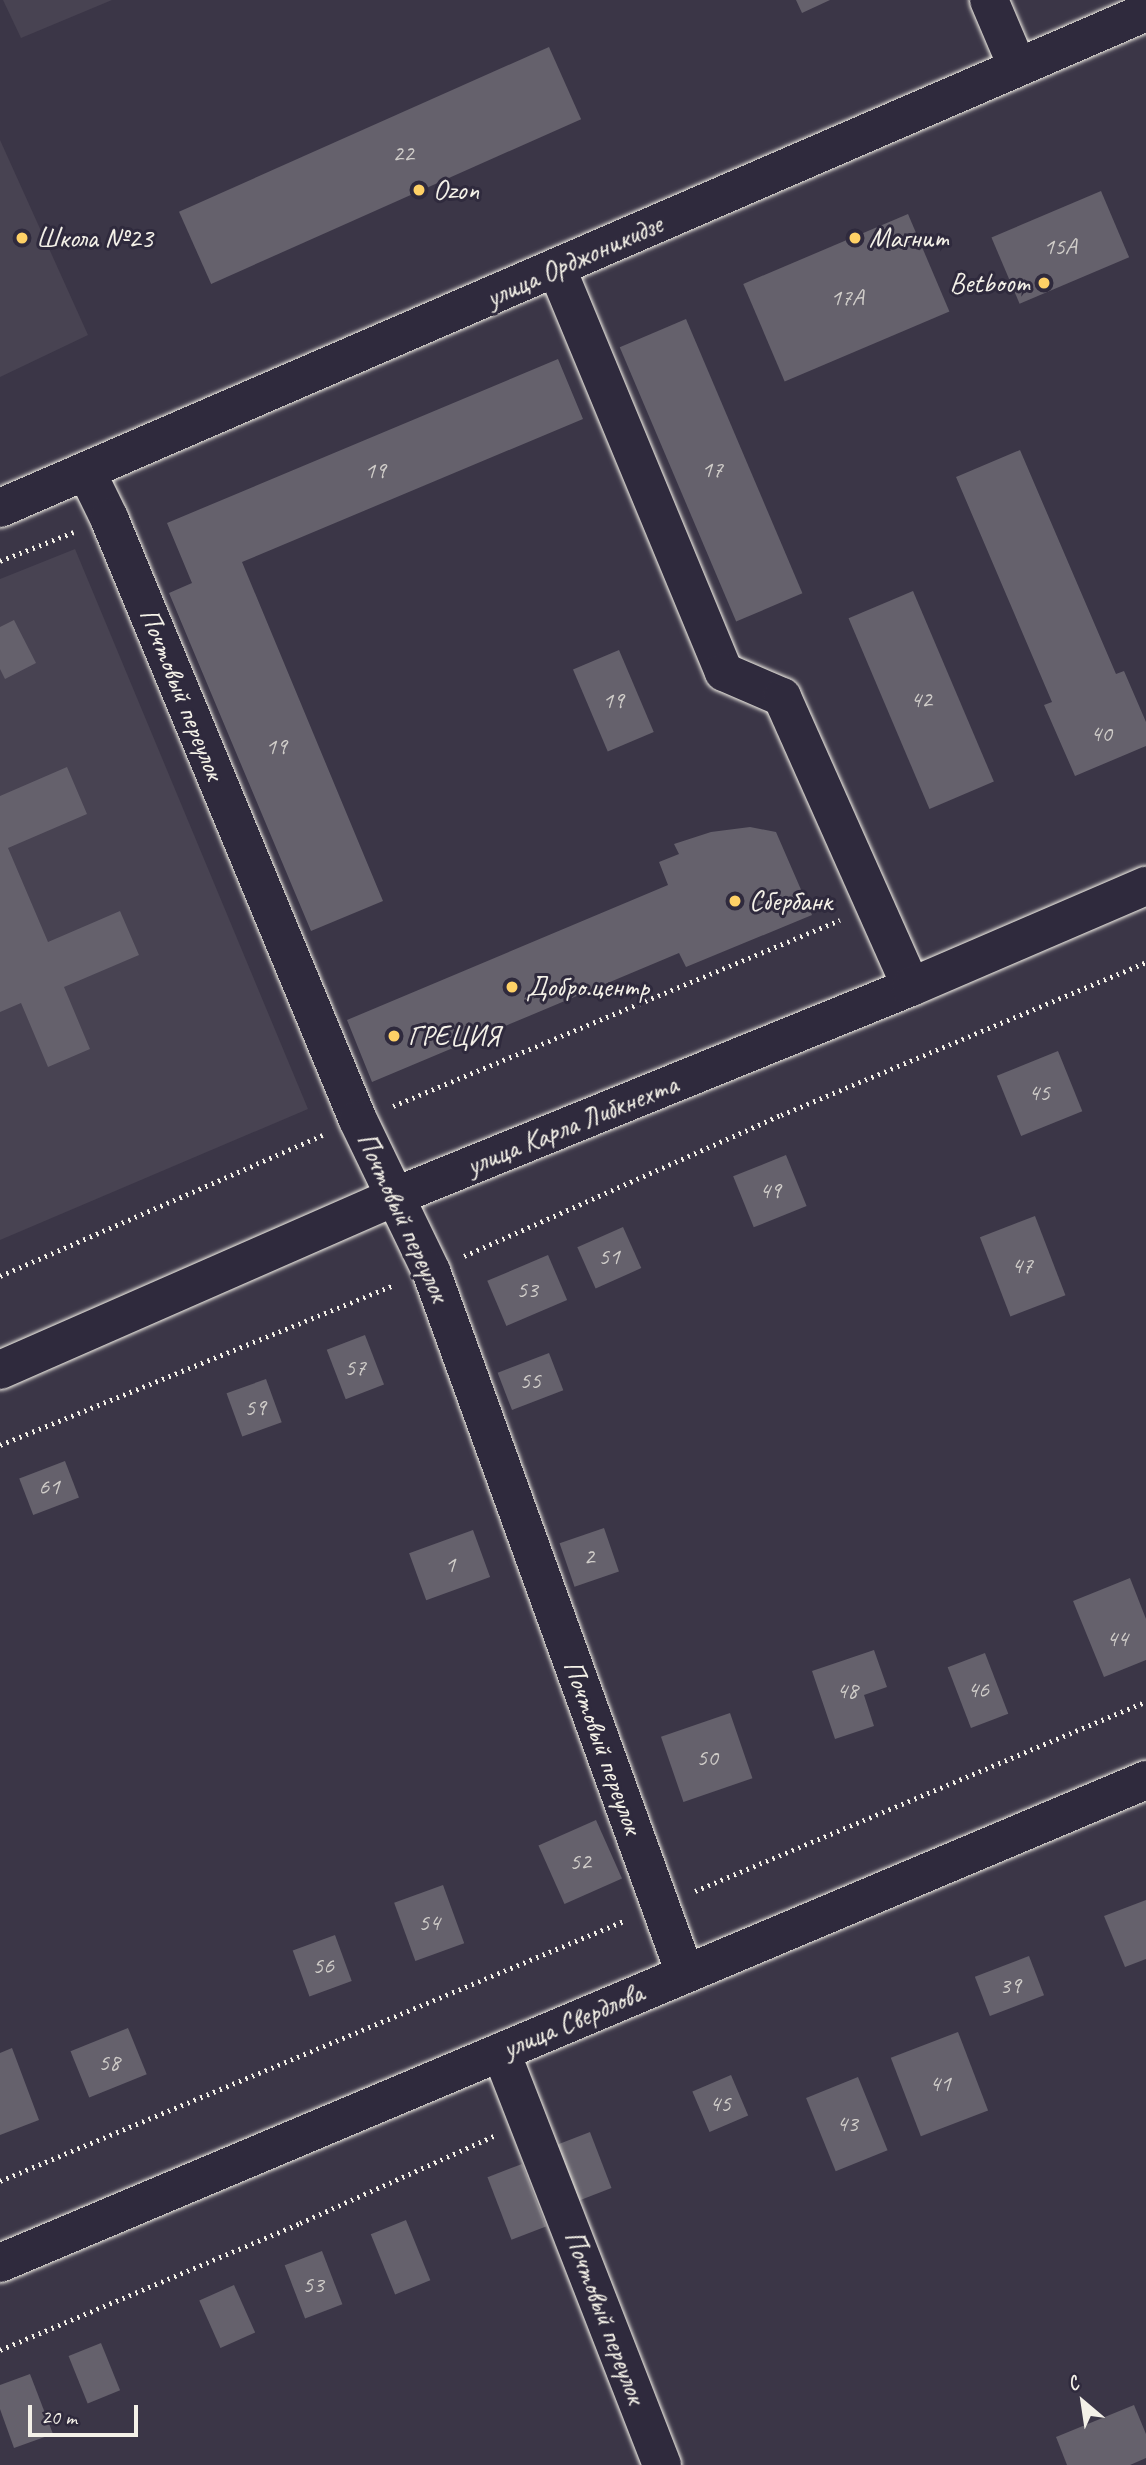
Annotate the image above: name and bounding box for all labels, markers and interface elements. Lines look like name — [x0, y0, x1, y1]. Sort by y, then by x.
house number: 22 — [392, 140, 414, 168]
place label: Ozon — [433, 173, 479, 207]
marker: Ozon — [411, 182, 427, 198]
street label: улица Орджоникидзе — [482, 208, 666, 314]
place label: Школа №23 — [36, 221, 153, 255]
place label: Магнит — [869, 221, 949, 255]
marker: Школа №23 — [14, 230, 30, 246]
marker: Магнит — [847, 230, 863, 246]
house number: 15А — [1043, 233, 1077, 261]
place label: Betboom — [949, 266, 1030, 300]
marker: Betboom — [1036, 275, 1052, 291]
house number: 17А — [830, 284, 864, 312]
house number: 17 — [701, 456, 723, 484]
house number: 19 — [364, 457, 386, 485]
street label: Почтовый переулок — [132, 603, 232, 785]
house number: 42 — [910, 686, 932, 714]
house number: 19 — [602, 687, 624, 715]
house number: 40 — [1090, 720, 1112, 748]
house number: 19 — [265, 733, 287, 761]
place label: Сбербанк — [749, 884, 832, 918]
marker: Сбербанк — [727, 893, 743, 909]
place label: Добро.центр — [526, 970, 649, 1004]
marker: Добро.центр — [504, 979, 520, 995]
place label: ГРЕЦИЯ — [408, 1019, 500, 1053]
marker: ГРЕЦИЯ — [386, 1028, 402, 1044]
street label: улица Карла Либкнехта — [460, 1067, 684, 1183]
house number: 45 — [1028, 1079, 1050, 1107]
street label: Почтовый переулок — [349, 1127, 457, 1307]
house number: 49 — [759, 1177, 781, 1205]
house number: 51 — [598, 1243, 620, 1271]
house number: 47 — [1011, 1252, 1033, 1280]
house number: 53 — [516, 1276, 538, 1304]
house number: 57 — [344, 1354, 366, 1382]
house number: 55 — [519, 1367, 541, 1395]
house number: 59 — [244, 1394, 266, 1422]
house number: 61 — [38, 1473, 60, 1501]
house number: 2 — [584, 1543, 594, 1571]
house number: 1 — [445, 1551, 455, 1579]
house number: 44 — [1106, 1625, 1128, 1653]
street label: Почтовый переулок — [556, 1656, 650, 1838]
house number: 46 — [967, 1676, 989, 1704]
house number: 48 — [836, 1677, 858, 1705]
house number: 50 — [696, 1744, 718, 1772]
house number: 52 — [569, 1848, 591, 1876]
house number: 54 — [418, 1909, 440, 1937]
house number: 56 — [312, 1952, 334, 1980]
house number: 39 — [999, 1972, 1021, 2000]
street label: улица Свердлова — [498, 1976, 648, 2066]
house number: 58 — [98, 2049, 120, 2077]
house number: 41 — [929, 2070, 951, 2098]
house number: 45 — [709, 2090, 731, 2118]
house number: 43 — [836, 2110, 858, 2138]
street label: Почтовый переулок — [557, 2226, 653, 2408]
house number: 53 — [302, 2271, 324, 2299]
north arrow — [1048, 2367, 1118, 2437]
text: С — [1063, 2371, 1083, 2396]
scale bar — [32, 2392, 142, 2436]
text: 20 m — [41, 2404, 77, 2430]

